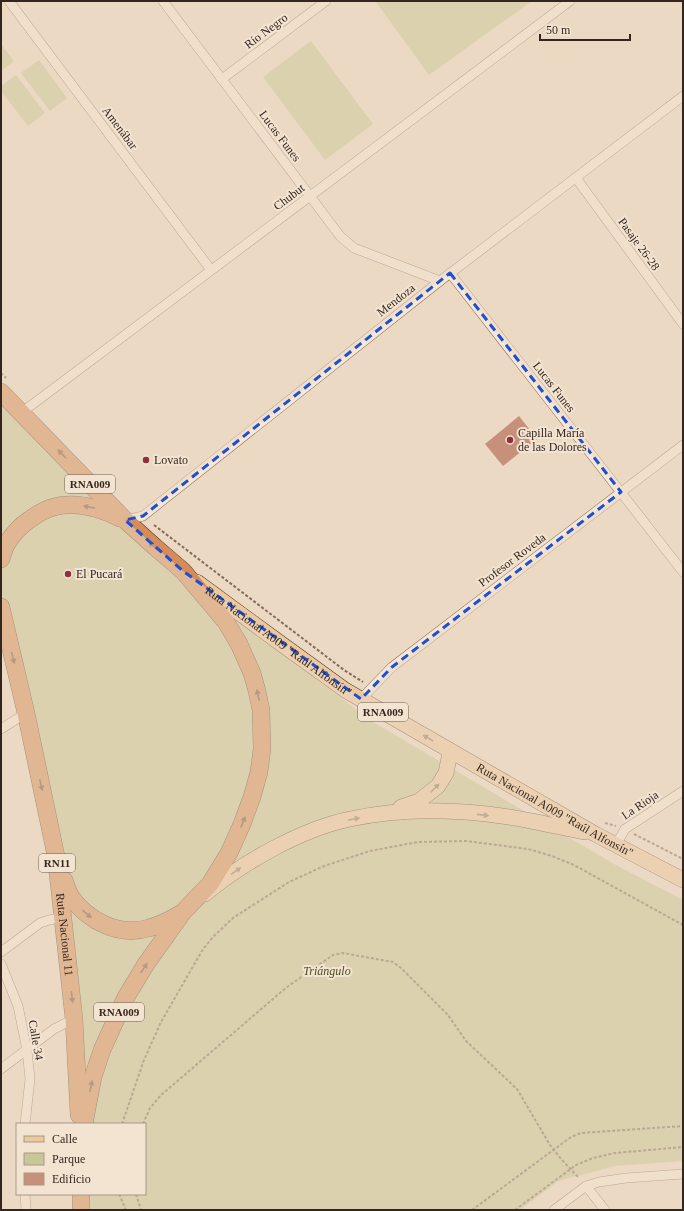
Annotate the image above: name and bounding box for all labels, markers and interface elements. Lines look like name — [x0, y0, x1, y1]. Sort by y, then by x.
street label: Río Negro — [242, 10, 290, 52]
scale bar — [540, 16, 630, 42]
text: 50 m — [546, 23, 571, 37]
street label: Amenábar — [99, 104, 141, 152]
street label: Lucas Funes — [256, 108, 304, 165]
street label: Chubut — [271, 180, 308, 213]
street label: Pasaje 26-28 — [615, 215, 663, 273]
street label: Mendoza — [374, 280, 418, 319]
street label: Lucas Funes — [530, 359, 578, 415]
place label: Capilla María de las Dolores — [518, 426, 587, 454]
marker: Capilla María de las Dolores — [505, 435, 515, 445]
one-way arrow — [57, 449, 66, 459]
place label: Lovato — [154, 453, 188, 467]
marker: Lovato — [141, 455, 151, 465]
road number: RNA009 — [65, 475, 115, 493]
one-way arrow — [83, 504, 95, 510]
street label: Profesor Roveda — [476, 530, 549, 590]
one-way arrow — [149, 542, 158, 551]
place label: El Pucará — [76, 567, 123, 581]
marker: El Pucará — [63, 569, 73, 579]
street label: Ruta Nacional A009 "Raúl Alfonsín" — [203, 583, 354, 699]
one-way arrow — [10, 652, 16, 664]
one-way arrow — [254, 689, 260, 701]
road number: RNA009 — [358, 703, 408, 721]
one-way arrow — [422, 735, 434, 742]
street label: Ruta Nacional A009 "Raúl Alfonsín" — [474, 760, 636, 860]
one-way arrow — [39, 779, 45, 791]
one-way arrow — [430, 783, 440, 793]
street label: La Rioja — [619, 787, 662, 822]
one-way arrow — [477, 811, 489, 818]
one-way arrow — [348, 815, 360, 821]
one-way arrow — [240, 816, 246, 828]
road number: RN11 — [39, 854, 75, 872]
one-way arrow — [231, 867, 241, 875]
street label: Ruta Nacional 11 — [53, 892, 76, 977]
one-way arrow — [82, 909, 93, 918]
one-way arrow — [140, 963, 148, 973]
park label: Triángulo — [303, 964, 351, 978]
one-way arrow — [69, 990, 75, 1003]
road number: RNA009 — [94, 1003, 144, 1021]
street label: Calle 34 — [26, 1019, 46, 1061]
one-way arrow — [89, 1080, 95, 1092]
legend — [16, 1123, 146, 1195]
text: Calle — [52, 1132, 77, 1146]
text: Parque — [52, 1152, 85, 1166]
text: Edificio — [52, 1172, 91, 1186]

